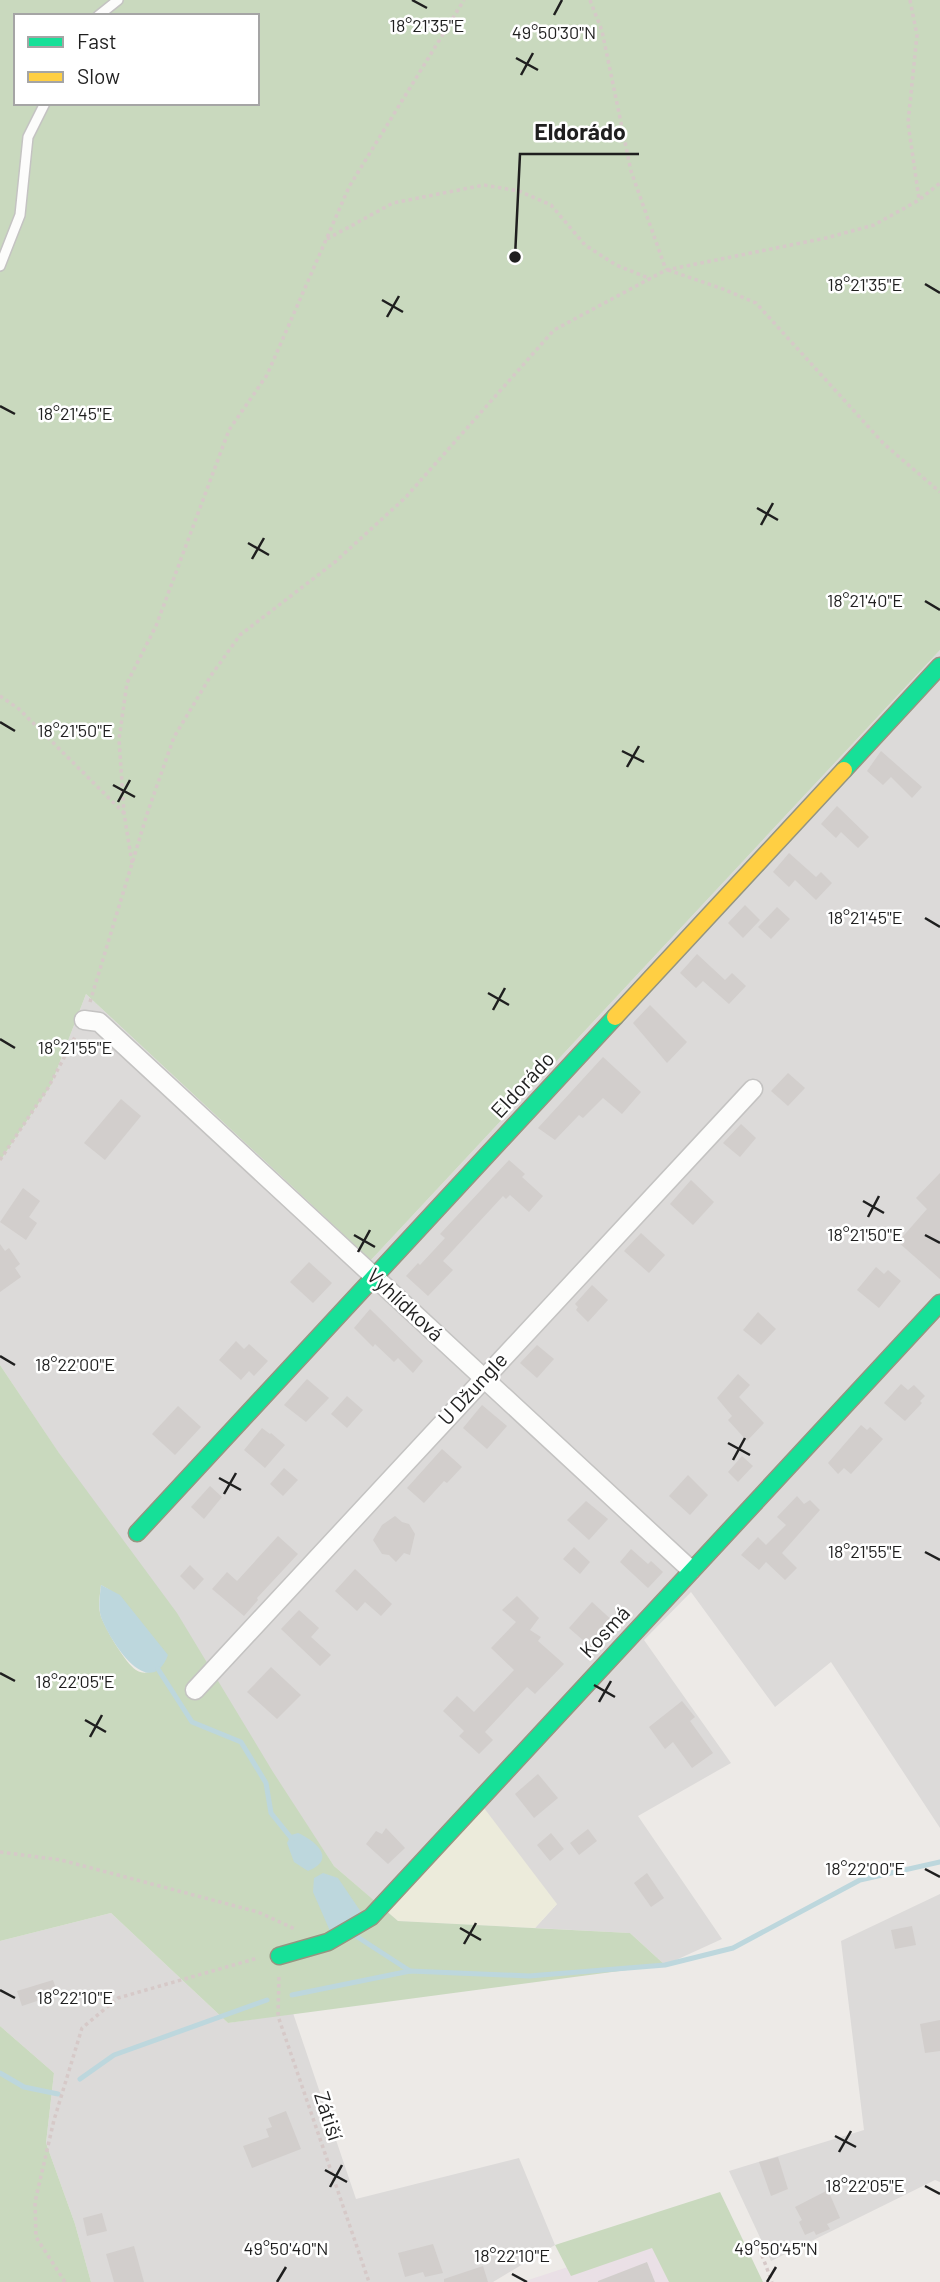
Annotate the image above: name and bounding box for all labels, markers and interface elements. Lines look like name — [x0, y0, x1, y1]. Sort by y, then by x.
legend — [14, 14, 259, 105]
text: 18°21'35"E — [390, 14, 464, 36]
text: 49°50'30"N — [512, 21, 596, 43]
text: Fast — [77, 28, 117, 53]
text: Slow — [77, 63, 120, 88]
callout: Eldorádo — [520, 110, 639, 154]
text: Eldorádo — [534, 117, 626, 145]
text: 18°21'35"E — [828, 273, 902, 295]
text: 18°21'45"E — [37, 402, 113, 424]
text: 18°21'40"E — [827, 589, 903, 611]
text: 18°21'50"E — [37, 719, 113, 741]
text: 18°21'45"E — [827, 906, 903, 928]
text: 18°21'55"E — [38, 1036, 112, 1058]
street label: Eldorádo — [485, 1046, 559, 1122]
text: 18°21'50"E — [827, 1223, 903, 1245]
street label: Vyhlídková — [363, 1262, 449, 1346]
street label: U Džungle — [432, 1347, 512, 1429]
text: 18°22'00"E — [35, 1353, 115, 1375]
text: 18°21'55"E — [828, 1540, 902, 1562]
street label: Kosmá — [574, 1600, 634, 1662]
text: 18°22'05"E — [35, 1670, 115, 1692]
text: 18°22'00"E — [825, 1857, 905, 1879]
text: 18°22'10"E — [37, 1986, 113, 2008]
street label: Zátiší — [310, 2088, 349, 2144]
text: 18°22'05"E — [825, 2174, 905, 2196]
text: 49°50'40"N — [244, 2237, 328, 2259]
text: 49°50'45"N — [734, 2237, 818, 2259]
text: 18°22'10"E — [474, 2244, 550, 2266]

